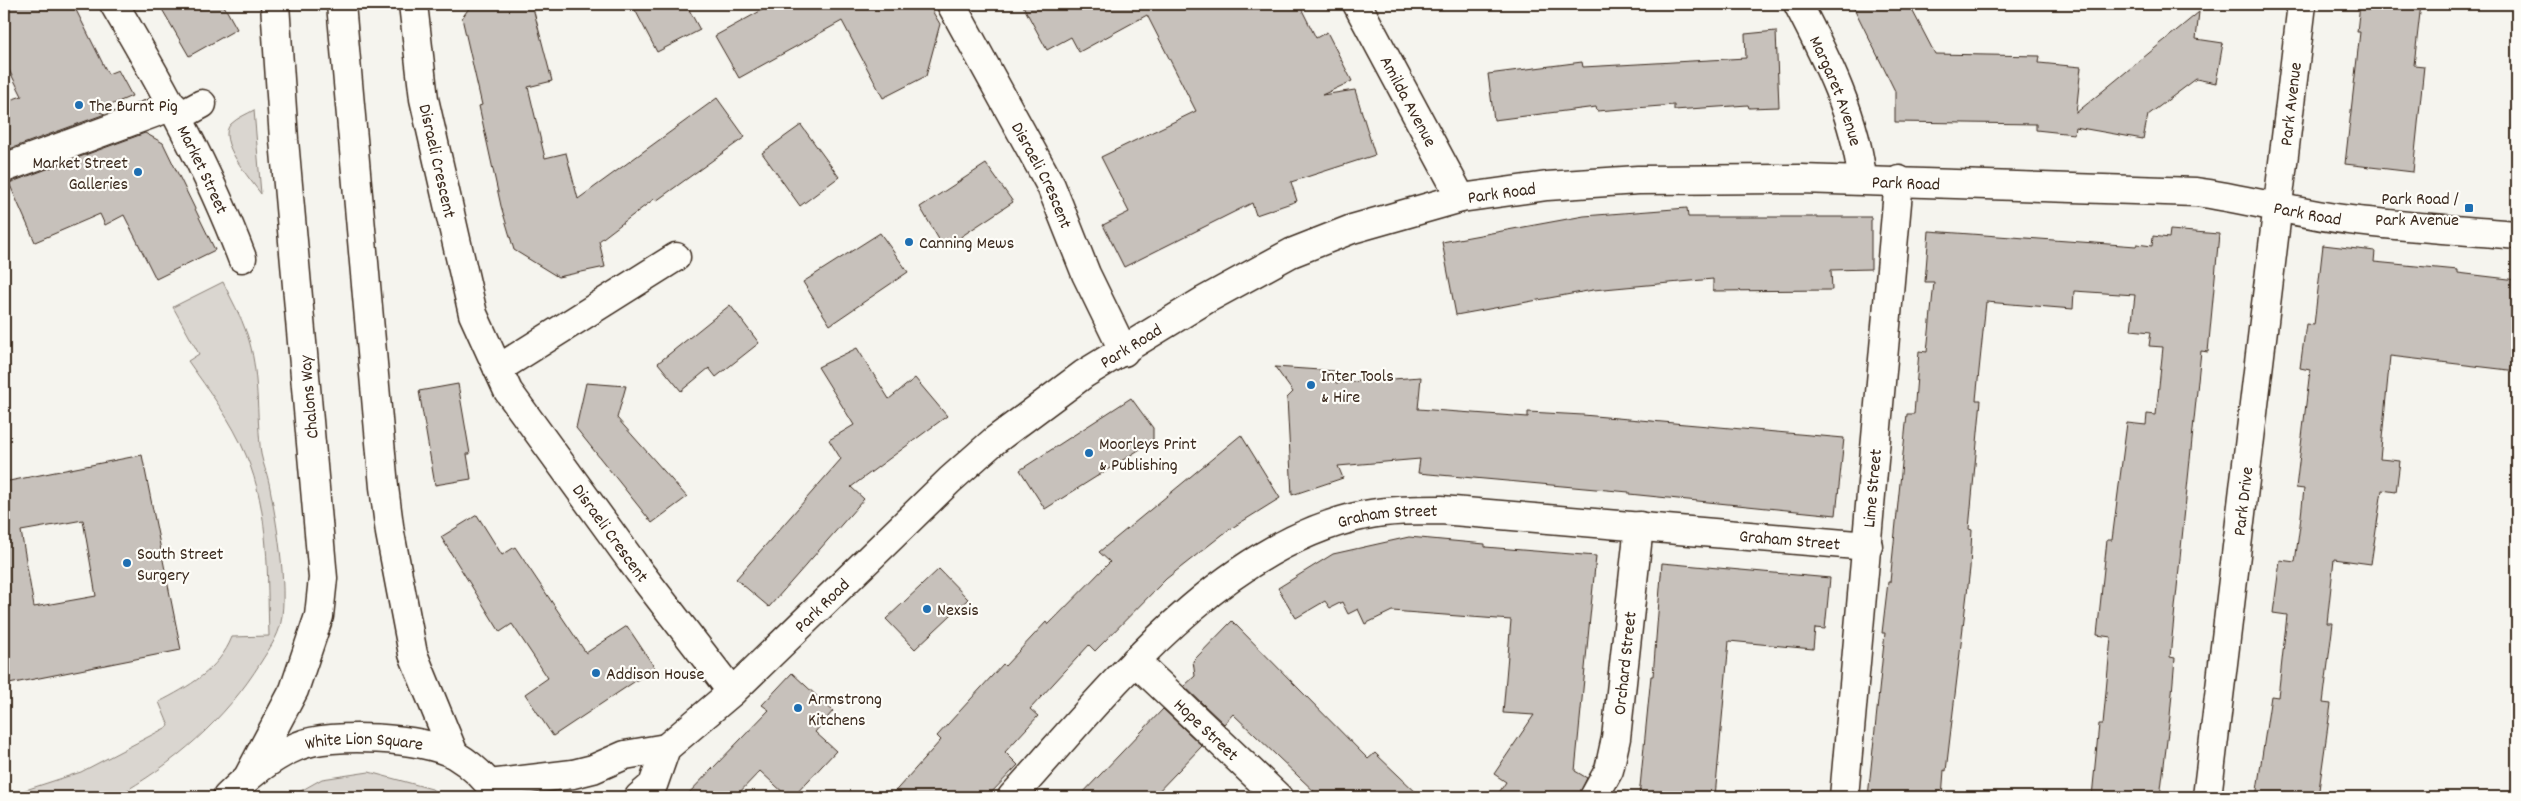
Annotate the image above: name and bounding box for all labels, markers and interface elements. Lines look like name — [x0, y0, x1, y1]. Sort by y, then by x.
street label: Margaret Avenue — [1801, 32, 1866, 149]
street label: Amilda Avenue — [1372, 52, 1441, 152]
street label: Park Avenue — [2275, 61, 2310, 148]
place label: The Burnt Pig — [89, 95, 178, 120]
marker: The Burnt Pig — [73, 99, 85, 111]
street label: Disraeli Crescent — [411, 102, 461, 221]
street label: Disraeli Crescent — [1003, 118, 1077, 233]
street label: Market Street — [169, 122, 233, 219]
place label: Market Street Galleries — [33, 152, 128, 198]
marker: Market Street Galleries — [132, 166, 144, 178]
street label: Park Road — [1871, 171, 1940, 199]
street label: Park Road — [1466, 178, 1538, 212]
place label: Park Road / Park Avenue — [2375, 188, 2459, 234]
street label: Park Road — [2271, 197, 2343, 234]
marker: Park Road / Park Avenue — [2463, 202, 2475, 214]
place label: Canning Mews — [919, 232, 1014, 257]
marker: Canning Mews — [903, 236, 915, 248]
street label: Park Road — [1096, 319, 1168, 376]
street label: Chalons Way — [294, 353, 327, 440]
place label: Inter Tools & Hire — [1321, 365, 1394, 411]
marker: Inter Tools & Hire — [1305, 379, 1317, 391]
place label: Moorleys Print & Publishing — [1099, 433, 1197, 479]
marker: Moorleys Print & Publishing — [1083, 447, 1095, 459]
street label: Lime Street — [1858, 448, 1890, 529]
street label: Park Drive — [2228, 465, 2261, 537]
street label: Disraeli Crescent — [565, 480, 654, 589]
street label: Graham Street — [1335, 500, 1438, 536]
street label: Graham Street — [1738, 525, 1841, 559]
place label: South Street Surgery — [137, 543, 224, 589]
marker: South Street Surgery — [121, 557, 133, 569]
street label: Park Road — [790, 574, 856, 640]
place label: Nexsis — [937, 599, 979, 624]
marker: Nexsis — [921, 603, 933, 615]
street label: Orchard Street — [1609, 610, 1645, 716]
place label: Addison House — [606, 663, 705, 688]
marker: Addison House — [590, 667, 602, 679]
place label: Armstrong Kitchens — [808, 688, 882, 734]
street label: Hope Street — [1167, 694, 1243, 768]
marker: Armstrong Kitchens — [792, 702, 804, 714]
street label: White Lion Square — [303, 728, 425, 759]

